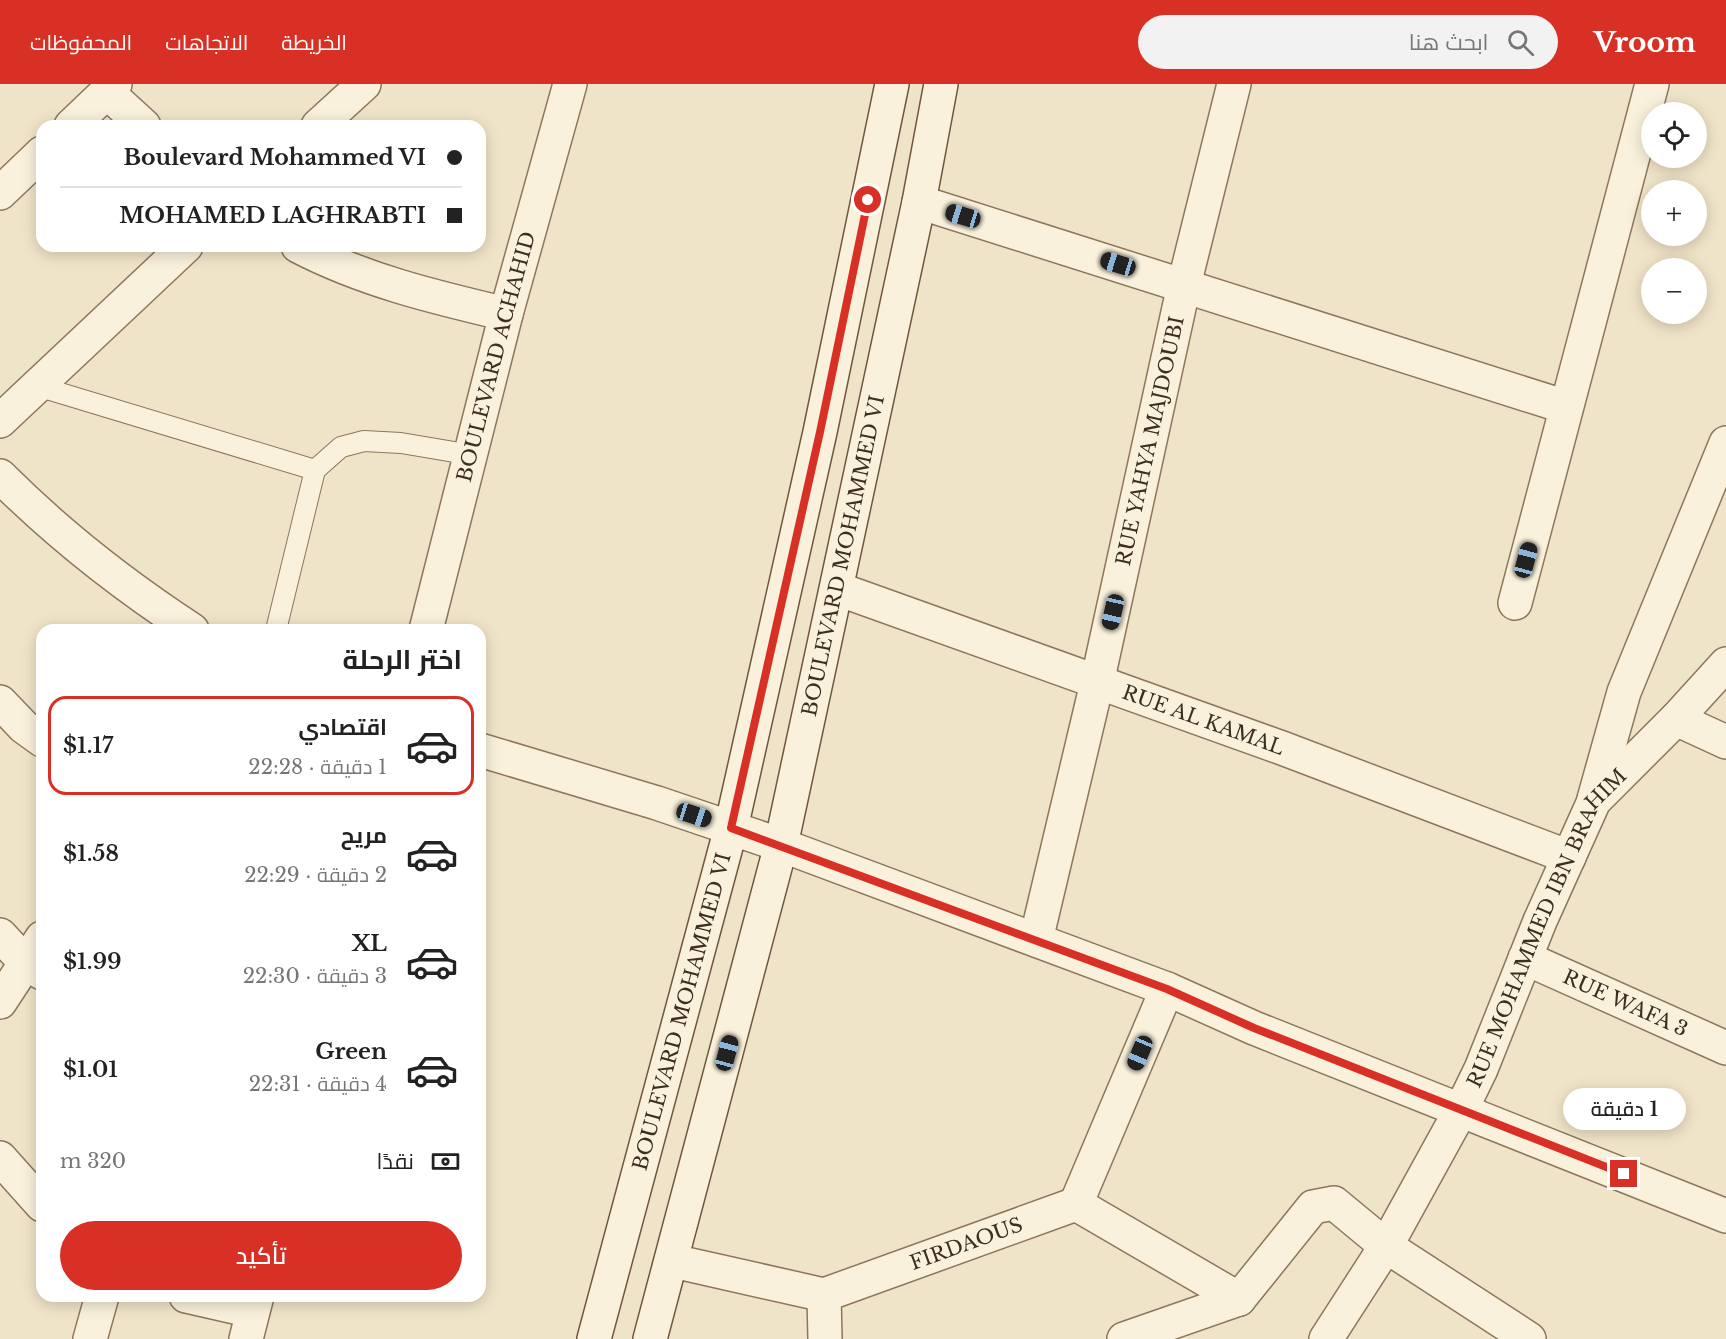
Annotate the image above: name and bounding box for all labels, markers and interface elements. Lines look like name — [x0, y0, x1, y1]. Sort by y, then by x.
search box — [1138, 15, 1558, 69]
text: Vroom — [1594, 25, 1696, 60]
icon: search — [1504, 26, 1537, 59]
text: ابحث هنا — [1409, 29, 1489, 56]
text: المحفوظات — [30, 30, 132, 56]
text: الاتجاهات — [165, 30, 248, 56]
text: الخريطة — [281, 30, 347, 56]
map controls — [1641, 102, 1707, 324]
button: locate — [1641, 102, 1707, 168]
text: Boulevard Mohammed VI — [123, 144, 426, 171]
button: + — [1641, 180, 1707, 246]
route start — [854, 186, 881, 213]
text: MOHAMED LAGHRABTI — [119, 202, 426, 229]
car — [943, 202, 983, 230]
street label: BOULEVARD ACHAHID — [452, 229, 540, 485]
car — [1098, 250, 1138, 278]
button: − — [1641, 258, 1707, 324]
street label: RUE YAHYA MAJDOUBI — [1111, 314, 1189, 568]
street label: BOULEVARD MOHAMMED VI — [797, 393, 889, 719]
car — [1513, 540, 1539, 580]
car — [1100, 592, 1126, 632]
text: اختر الرحلة — [343, 643, 462, 676]
street label: RUE AL KAMAL — [1119, 680, 1288, 760]
text: اقتصادي — [298, 714, 387, 741]
icon: car — [405, 719, 459, 773]
text: $1.17 — [63, 732, 113, 759]
text: 1 دقيقة · 22:28 — [248, 755, 387, 779]
street label: RUE MOHAMMED IBN BRAHIM — [1462, 764, 1631, 1091]
car — [674, 801, 714, 829]
text: مريح — [341, 822, 387, 849]
icon: car — [405, 827, 459, 881]
text: $1.58 — [63, 840, 119, 867]
street label: BOULEVARD MOHAMMED VI — [628, 850, 736, 1173]
text: 2 دقيقة · 22:29 — [244, 863, 387, 887]
text: XL — [352, 930, 387, 957]
icon: car — [405, 935, 459, 989]
text: $1.99 — [63, 948, 122, 975]
text: 3 دقيقة · 22:30 — [243, 964, 387, 988]
street label: RUE WAFA 3 — [1559, 965, 1692, 1041]
car — [714, 1033, 740, 1073]
car — [1125, 1033, 1155, 1073]
text: Green — [315, 1038, 387, 1065]
icon: car — [405, 1043, 459, 1097]
text: $1.01 — [63, 1056, 118, 1083]
text: 4 دقيقة · 22:31 — [249, 1072, 387, 1096]
callout: 1 دقيقة — [1562, 1087, 1686, 1129]
text: 1 دقيقة — [1591, 1097, 1658, 1121]
icon: cash — [429, 1145, 462, 1178]
text: نقدًا — [376, 1148, 414, 1175]
text: 320 m — [60, 1149, 126, 1173]
route end — [1610, 1160, 1637, 1187]
street label: FIRDAOUS — [907, 1212, 1026, 1275]
button: تأكيد — [60, 1221, 462, 1290]

